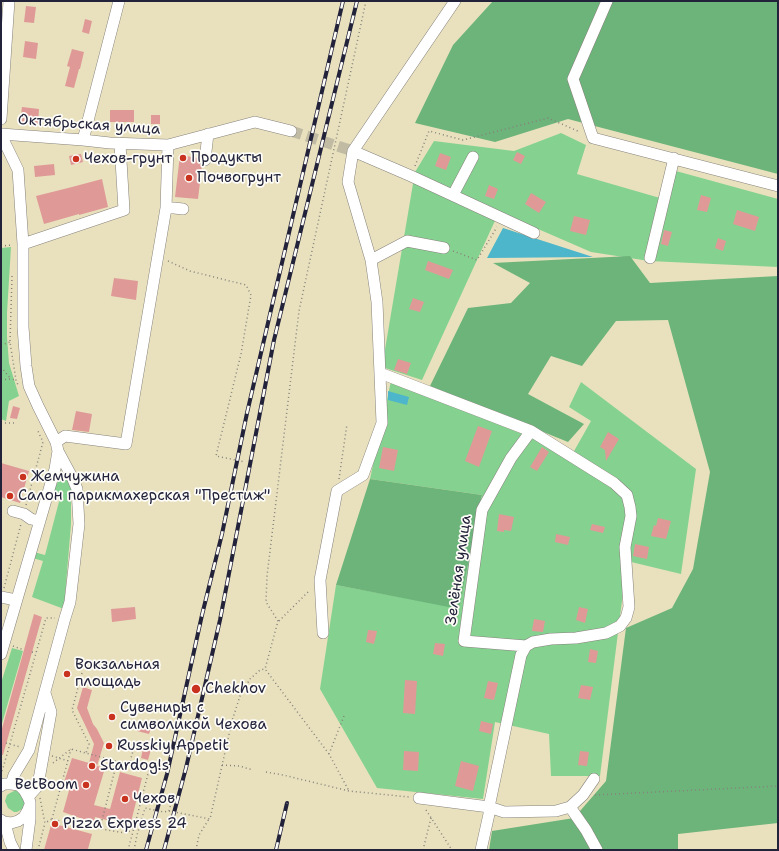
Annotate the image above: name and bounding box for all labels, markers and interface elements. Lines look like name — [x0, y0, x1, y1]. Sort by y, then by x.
street label: Октябрьская улица — [17, 111, 161, 139]
place label: Продукты — [191, 149, 262, 167]
place label: Чехов-грунт — [84, 150, 172, 168]
marker: Продукты — [178, 153, 188, 163]
marker: Чехов-грунт — [71, 154, 81, 164]
place label: Почвогрунт — [197, 169, 281, 187]
marker: Почвогрунт — [184, 173, 194, 183]
place label: Жемчужина — [31, 468, 120, 486]
marker: Жемчужина — [18, 472, 28, 482]
place label: Салон парикмахерская "Престиж" — [18, 487, 271, 505]
marker: Салон парикмахерская "Престиж" — [5, 491, 15, 501]
street label: Зелёная улица — [442, 514, 476, 626]
place label: Вокзальная площадь — [75, 656, 160, 691]
marker: Вокзальная площадь — [62, 669, 72, 679]
place label: Chekhov — [205, 680, 266, 698]
marker: Chekhov — [190, 683, 202, 695]
place label: Сувениры с символикой Чехова — [120, 699, 267, 734]
marker: Сувениры с символикой Чехова — [107, 712, 117, 722]
place label: Russkiy Appetit — [117, 737, 229, 755]
marker: Russkiy Appetit — [104, 741, 114, 751]
place label: Stardog!s — [100, 757, 169, 775]
marker: Stardog!s — [87, 761, 97, 771]
place label: BetBoom — [15, 776, 78, 794]
marker: BetBoom — [81, 780, 91, 790]
place label: Чехов — [133, 790, 175, 808]
marker: Чехов — [120, 794, 130, 804]
place label: Pizza Express 24 — [63, 815, 187, 833]
marker: Pizza Express 24 — [50, 819, 60, 829]

